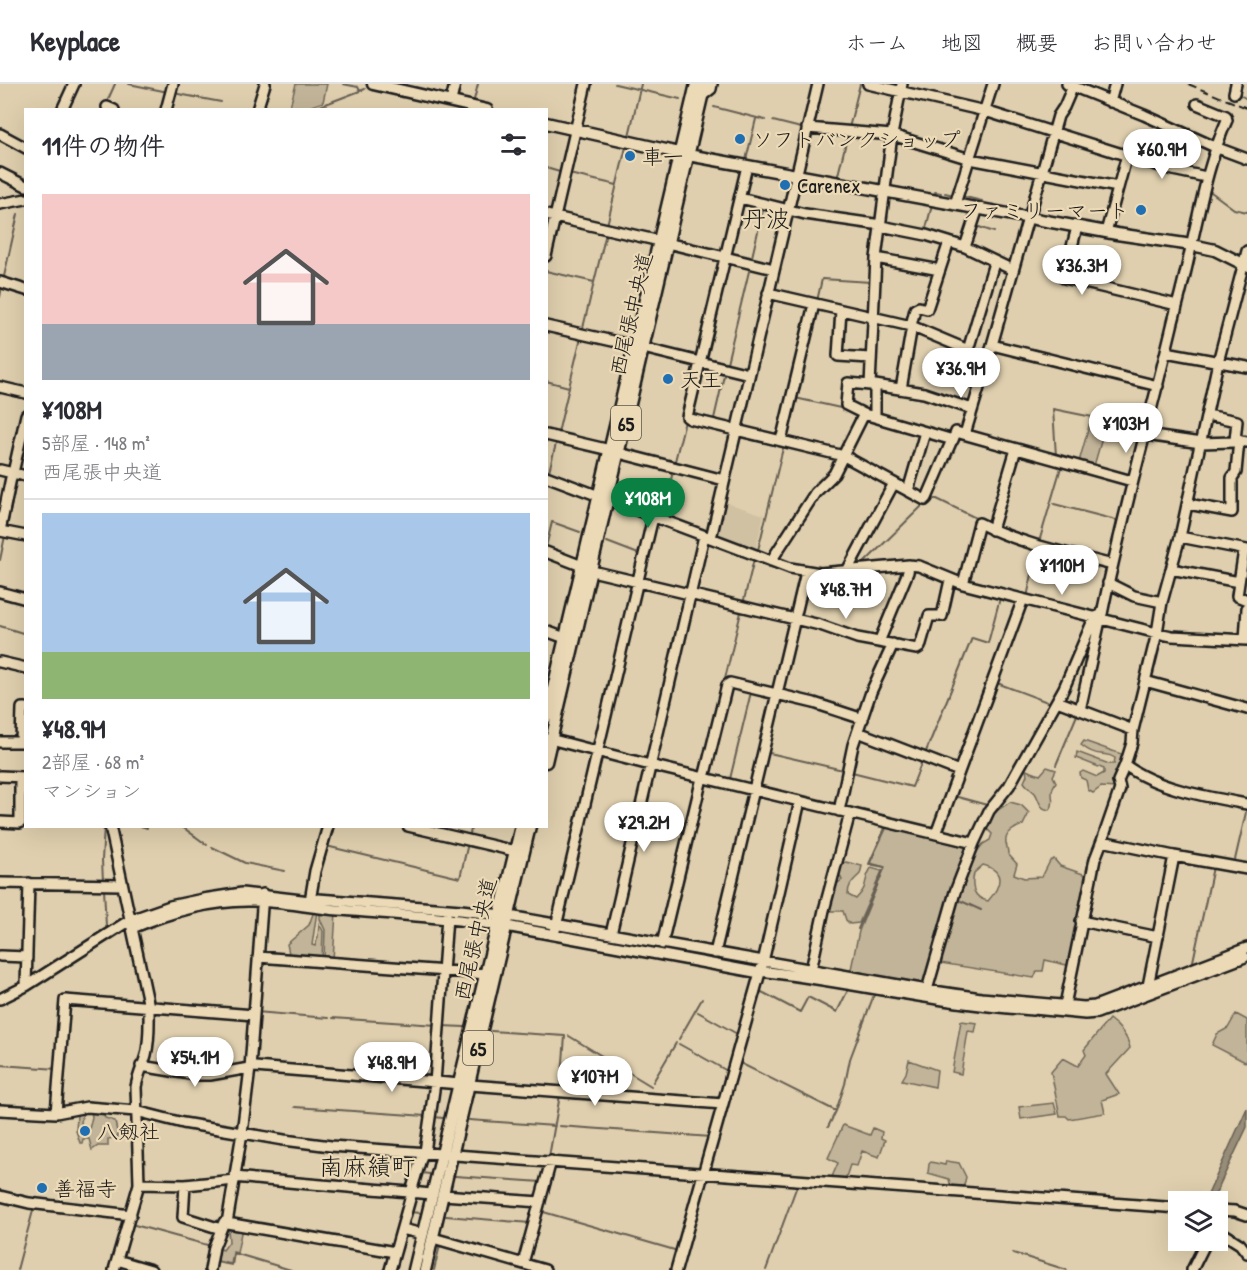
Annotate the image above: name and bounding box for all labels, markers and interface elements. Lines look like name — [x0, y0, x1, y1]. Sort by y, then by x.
text: Keyplace — [30, 22, 120, 60]
text: ホーム — [846, 28, 908, 57]
text: 地図 — [941, 28, 983, 57]
text: 概要 — [1016, 28, 1058, 57]
text: お問い合わせ — [1091, 28, 1217, 57]
place label: ソフトバンクショップ — [752, 125, 961, 154]
text: 11件の物件 — [42, 128, 165, 163]
icon: filters — [497, 128, 530, 161]
pin: ¥60.9M — [1113, 129, 1211, 180]
marker: ソフトバンクショップ — [733, 132, 747, 146]
text: ¥60.9M — [1137, 135, 1187, 162]
place label: 車一 — [642, 142, 684, 171]
marker: 車一 — [623, 149, 637, 163]
place label: Carenex — [797, 171, 860, 200]
marker: Carenex — [778, 178, 792, 192]
place label: ファミリーマート — [961, 196, 1129, 225]
district label: 丹波 — [742, 202, 790, 234]
marker: ファミリーマート — [1134, 203, 1148, 217]
icon: home — [232, 233, 340, 341]
pin: ¥36.3M — [1033, 245, 1131, 296]
street label: 西尾張中央道 — [603, 249, 659, 379]
text: ¥36.3M — [1056, 251, 1108, 278]
pin: ¥36.9M — [912, 348, 1010, 399]
text: ¥36.9M — [936, 354, 986, 381]
place label: 天王 — [680, 365, 722, 394]
marker: 天王 — [661, 372, 675, 386]
text: ¥108M — [42, 392, 102, 427]
pin: ¥103M — [1084, 403, 1168, 454]
road number: 65 — [611, 406, 641, 440]
text: ¥103M — [1103, 409, 1149, 436]
text: 5部屋 · 148 m² — [42, 429, 150, 456]
text: 西尾張中央道 — [42, 458, 162, 485]
pin: ¥108M — [606, 478, 690, 529]
text: ¥108M — [625, 484, 671, 511]
pin: ¥110M — [1020, 545, 1104, 596]
text: ¥110M — [1040, 551, 1084, 578]
icon: home — [232, 552, 340, 660]
pin: ¥48.7M — [797, 569, 895, 620]
text: ¥48.7M — [820, 575, 872, 602]
text: ¥48.9M — [42, 711, 106, 746]
text: 2部屋 · 68 m² — [42, 748, 144, 775]
text: マンション — [42, 777, 141, 804]
pin: ¥29.2M — [595, 802, 693, 853]
text: ¥29.2M — [618, 808, 670, 835]
street label: 西尾張中央道 — [447, 874, 503, 1004]
road number: 65 — [463, 1031, 493, 1065]
pin: ¥54.1M — [146, 1037, 244, 1088]
pin: ¥48.9M — [343, 1042, 441, 1093]
text: ¥54.1M — [171, 1043, 219, 1070]
text: ¥48.9M — [368, 1048, 416, 1075]
pin: ¥107M — [553, 1056, 637, 1107]
text: ¥107M — [571, 1062, 619, 1089]
place label: 八剱社 — [97, 1117, 160, 1146]
marker: 八剱社 — [78, 1124, 92, 1138]
district label: 南麻績町 — [319, 1150, 415, 1182]
place label: 善福寺 — [54, 1174, 117, 1203]
marker: 善福寺 — [35, 1181, 49, 1195]
map controls — [1168, 1191, 1228, 1251]
button: layers — [1168, 1191, 1228, 1251]

